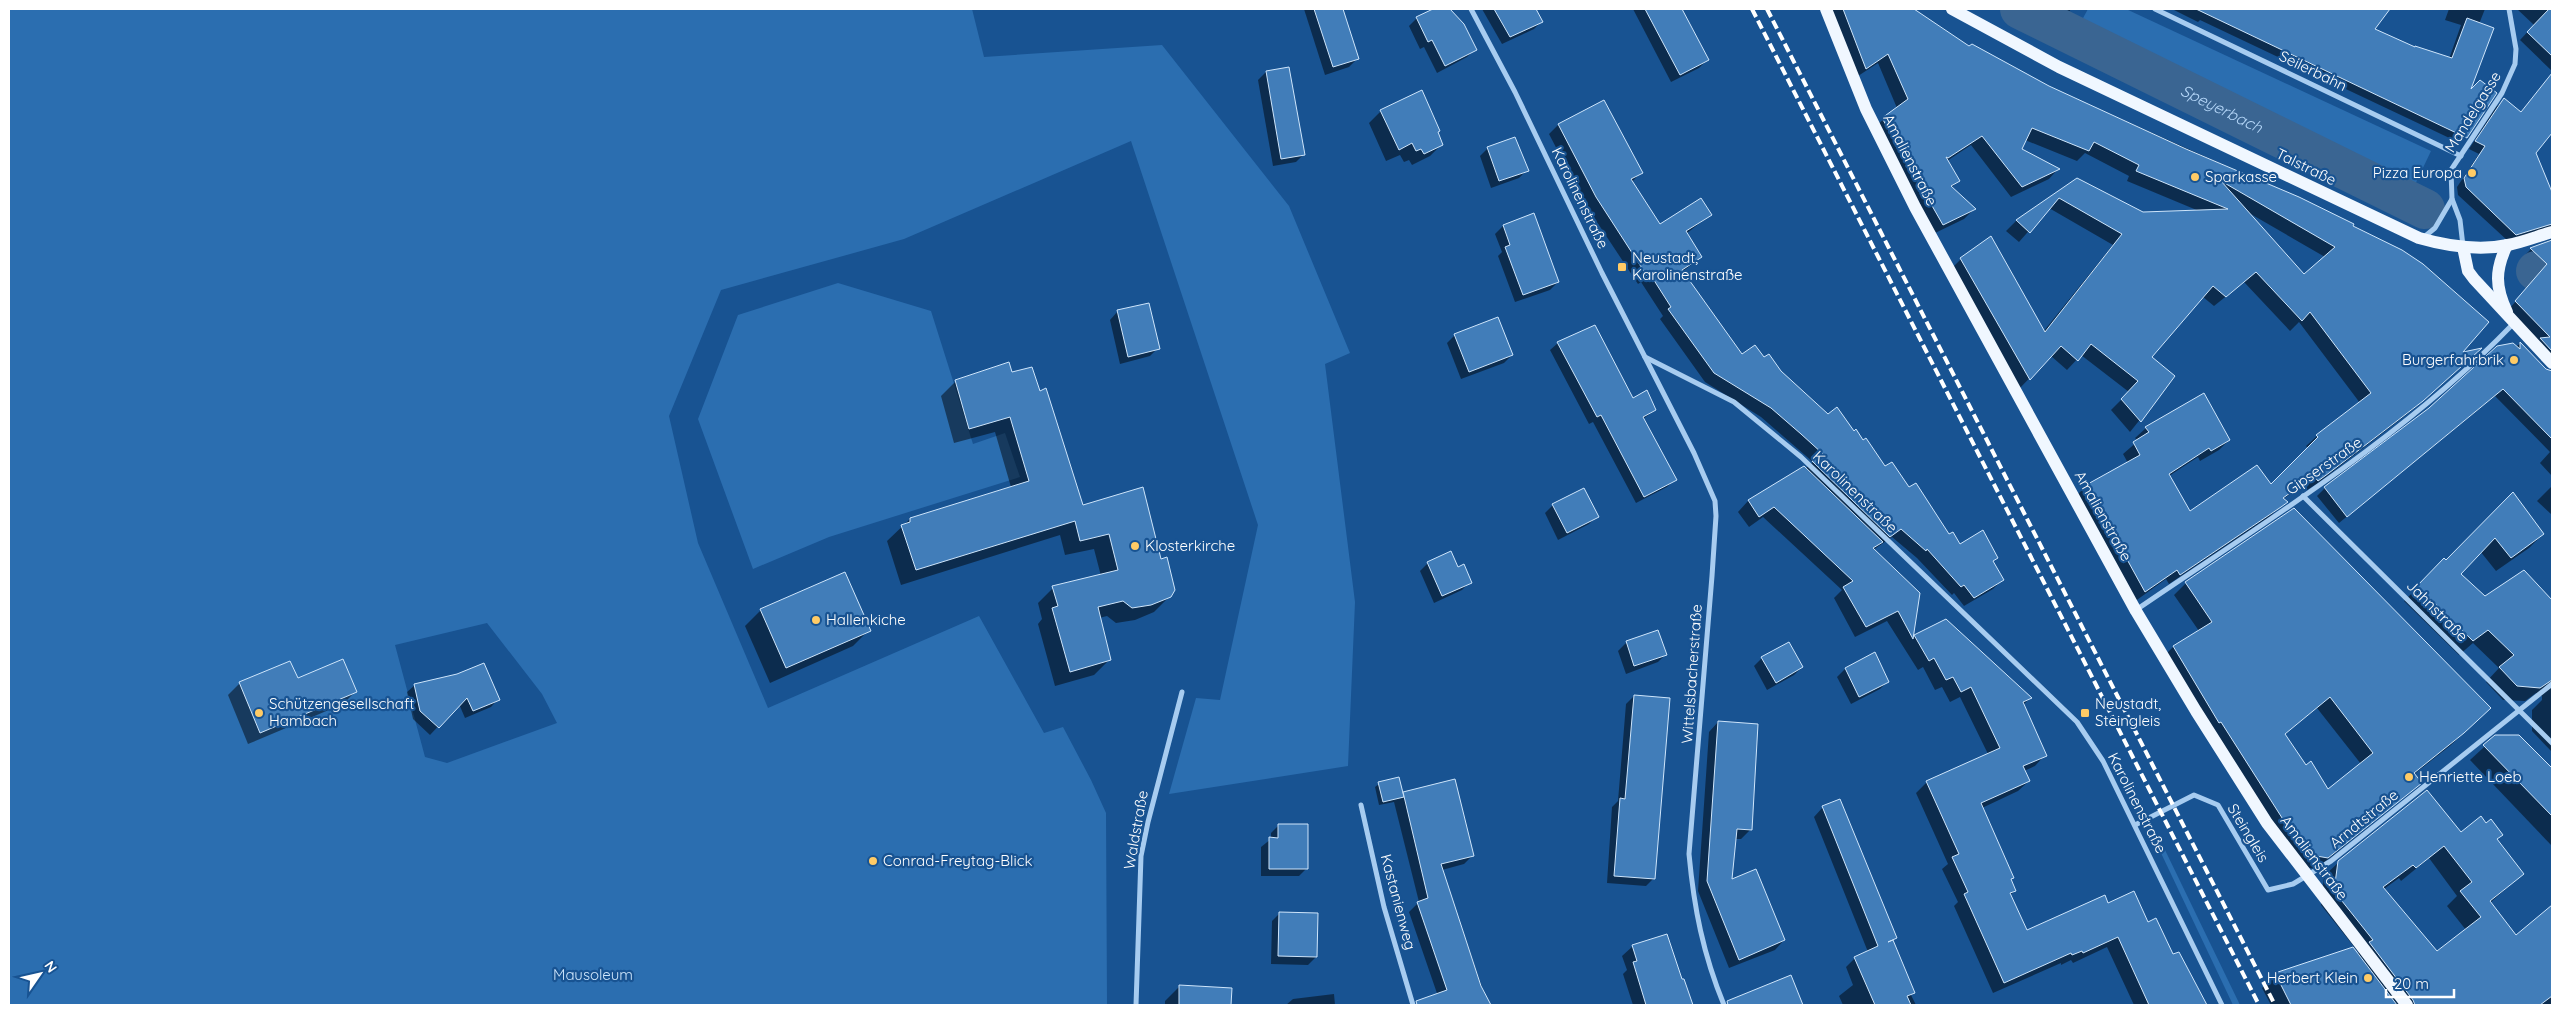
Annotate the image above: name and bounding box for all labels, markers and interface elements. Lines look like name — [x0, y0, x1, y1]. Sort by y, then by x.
street label: Seilerbahn — [2276, 46, 2350, 95]
street label: Mandelgasse — [2440, 68, 2505, 156]
water label: Speyerbach — [2178, 80, 2267, 138]
street label: Amalienstraße — [1879, 111, 1942, 209]
street label: Karolinenstraße — [1548, 144, 1613, 252]
street label: Talstraße — [2273, 144, 2339, 189]
place label: Pizza Europa — [2373, 163, 2462, 182]
place label: Sparkasse — [2205, 167, 2277, 186]
marker: Pizza Europa — [2466, 167, 2478, 179]
marker: Sparkasse — [2189, 171, 2201, 183]
place label: Neustadt, Karolinenstraße — [1632, 248, 1743, 284]
marker: Neustadt, Karolinenstraße — [1616, 261, 1628, 273]
place label: Burgerfahrbrik — [2402, 350, 2504, 369]
marker: Burgerfahrbrik — [2508, 354, 2520, 366]
street label: Gipserstraße — [2282, 432, 2365, 499]
street label: Karolinenstraße — [1809, 446, 1902, 537]
street label: Amalienstraße — [2071, 467, 2136, 564]
place label: Klosterkirche — [1145, 536, 1235, 555]
marker: Klosterkirche — [1129, 540, 1141, 552]
street label: Jahnstraße — [2403, 576, 2472, 645]
street label: Wittelsbacherstraße — [1677, 604, 1706, 744]
place label: Hallenkiche — [826, 610, 906, 629]
marker: Hallenkiche — [810, 614, 822, 626]
place label: Schützengesellschaft Hambach — [269, 694, 414, 730]
place label: Neustadt, Steingleis — [2095, 694, 2161, 730]
marker: Schützengesellschaft Hambach — [253, 707, 265, 719]
marker: Neustadt, Steingleis — [2079, 707, 2091, 719]
street label: Karolinenstraße — [2104, 749, 2171, 856]
place label: Henriette Loeb — [2419, 767, 2522, 786]
marker: Henriette Loeb — [2403, 771, 2415, 783]
street label: Arndtstraße — [2325, 785, 2402, 852]
street label: Waldstraße — [1119, 789, 1152, 871]
street label: Steingleis — [2223, 800, 2273, 866]
street label: Amalienstraße — [2277, 812, 2352, 904]
place label: Conrad-Freytag-Blick — [883, 851, 1032, 870]
street label: Kastanienweg — [1377, 852, 1420, 952]
marker: Conrad-Freytag-Blick — [867, 855, 879, 867]
north arrow — [15, 949, 65, 999]
text: N — [40, 957, 61, 976]
park label: Mausoleum — [553, 965, 633, 984]
scale bar — [2386, 966, 2454, 998]
place label: Herbert Klein — [2267, 968, 2358, 987]
marker: Herbert Klein — [2362, 972, 2374, 984]
text: 20 m — [2394, 974, 2429, 993]

